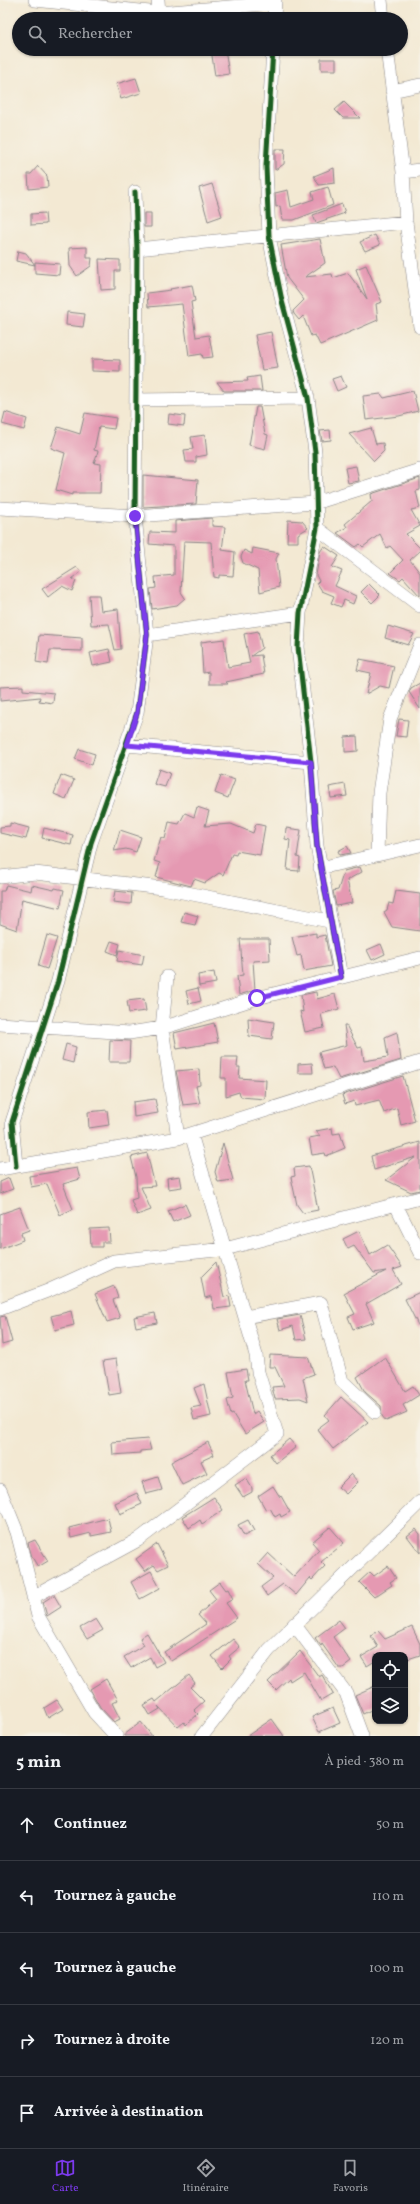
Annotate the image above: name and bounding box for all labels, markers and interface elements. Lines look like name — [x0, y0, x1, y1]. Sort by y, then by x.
search box — [12, 12, 408, 56]
icon: search — [26, 23, 48, 45]
text: Rechercher — [58, 24, 132, 45]
route end — [126, 507, 144, 525]
route start — [248, 989, 266, 1007]
map controls — [372, 1652, 408, 1724]
button: locate — [372, 1652, 408, 1688]
button: layers — [372, 1688, 408, 1724]
text: 5 min — [16, 1751, 61, 1774]
text: À pied · 380 m — [324, 1753, 404, 1771]
icon: ahead — [16, 1814, 38, 1836]
text: Continuez — [54, 1814, 127, 1835]
text: 50 m — [376, 1816, 404, 1834]
icon: left — [16, 1886, 38, 1908]
text: Tournez à gauche — [54, 1886, 176, 1907]
text: 110 m — [372, 1888, 404, 1906]
icon: left — [16, 1958, 38, 1980]
text: Tournez à gauche — [54, 1958, 176, 1979]
text: 100 m — [369, 1960, 404, 1978]
icon: right — [16, 2030, 38, 2052]
text: Tournez à droite — [54, 2030, 170, 2051]
text: 120 m — [370, 2032, 404, 2050]
icon: arrive — [16, 2102, 38, 2124]
text: Arrivée à destination — [54, 2102, 203, 2123]
tab: Carte — [52, 2157, 78, 2196]
tab: Itinéraire — [183, 2157, 229, 2196]
tab: Favoris — [333, 2157, 368, 2196]

